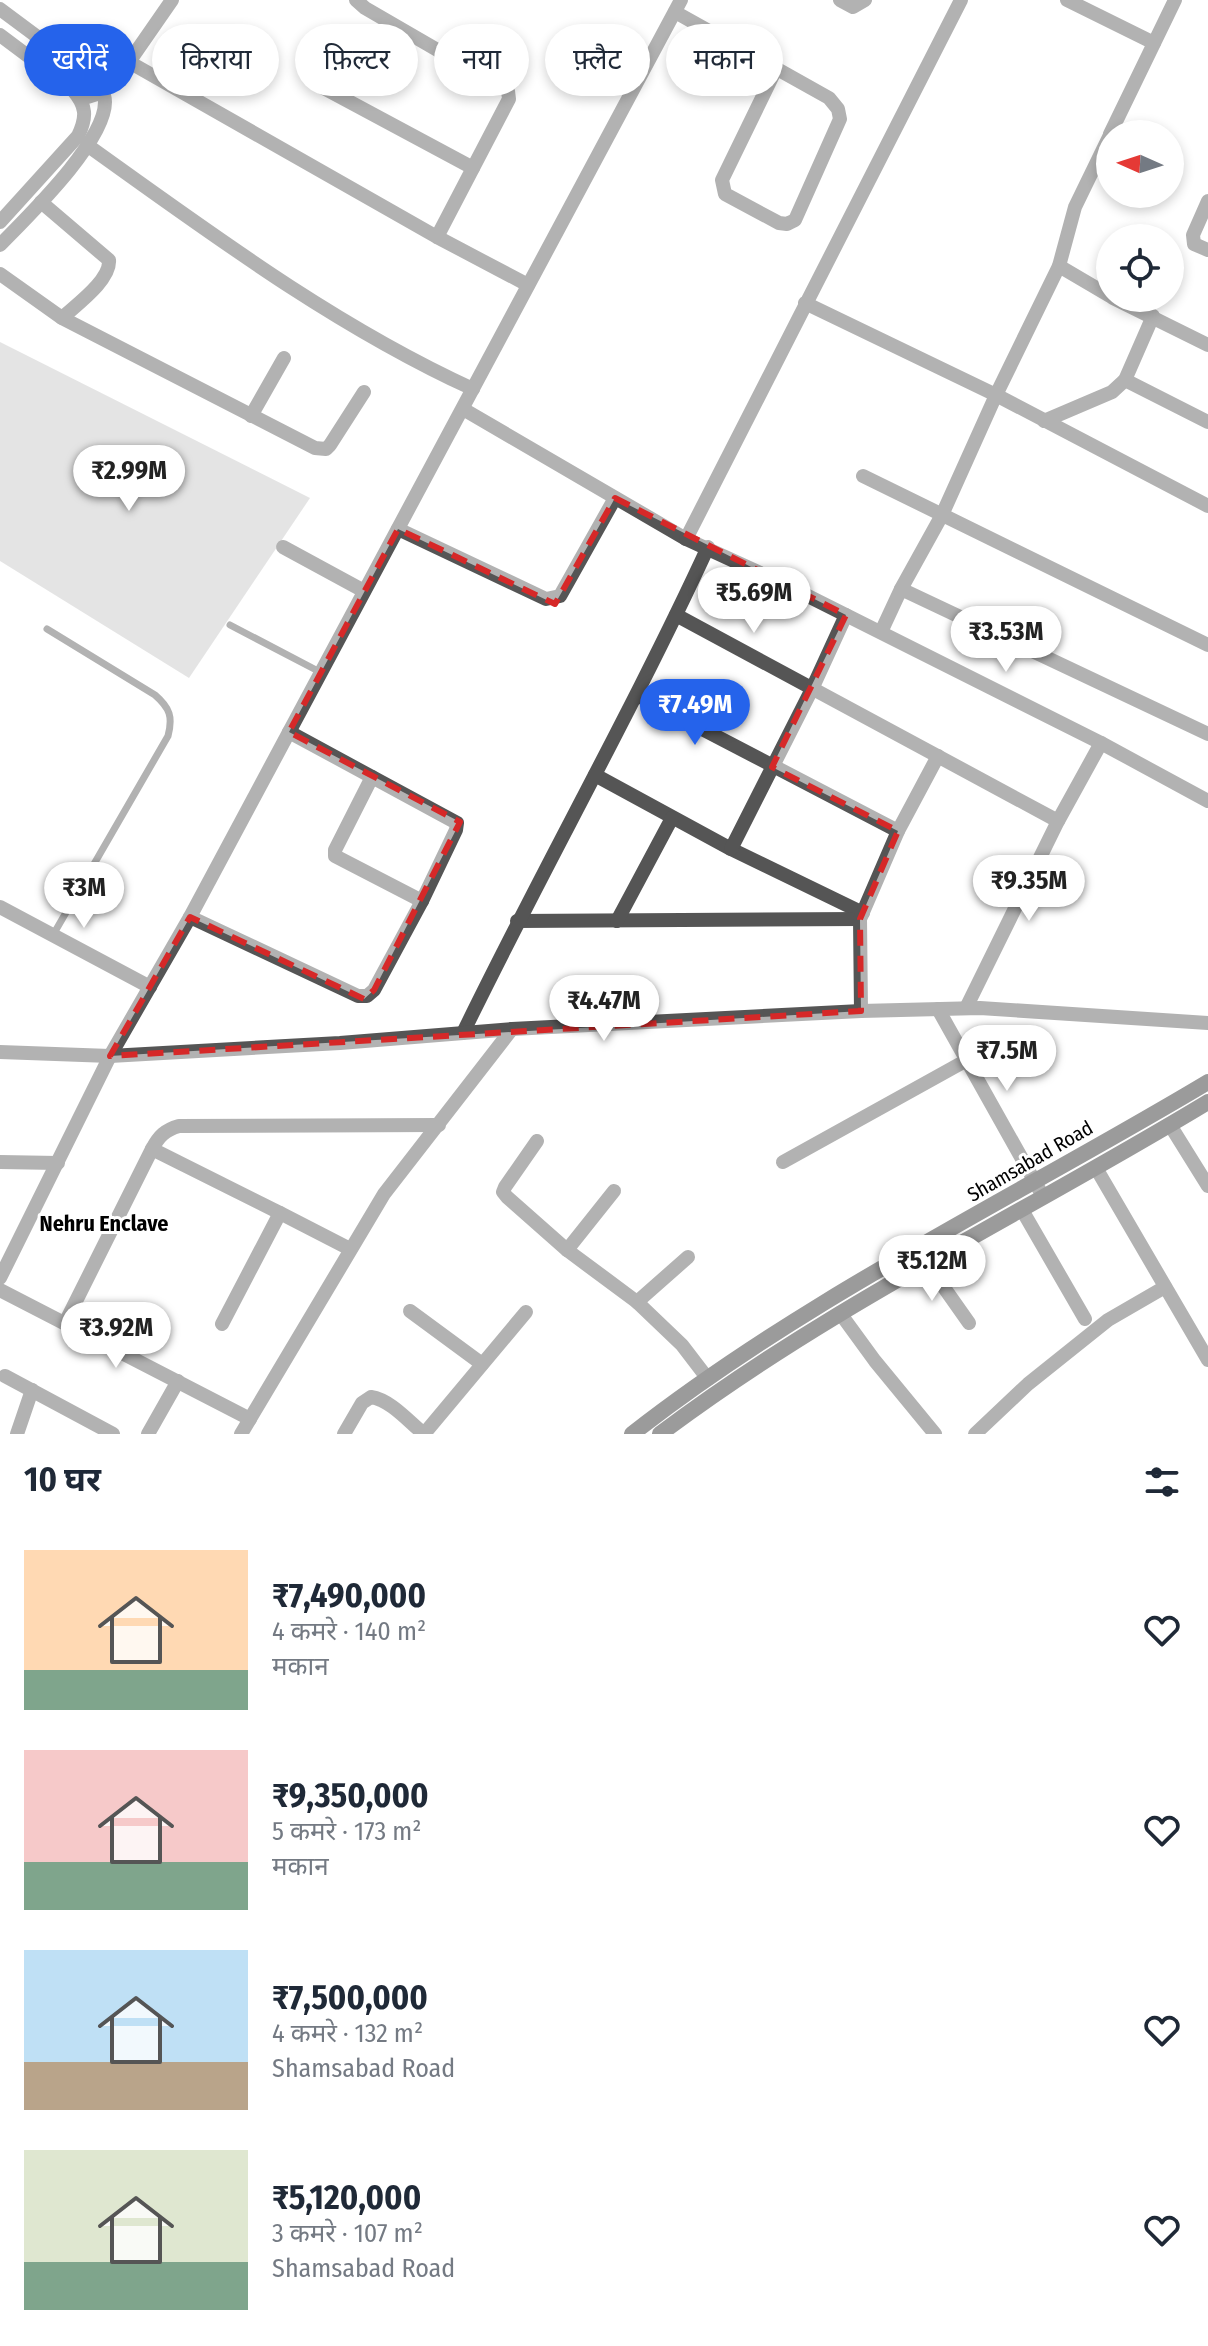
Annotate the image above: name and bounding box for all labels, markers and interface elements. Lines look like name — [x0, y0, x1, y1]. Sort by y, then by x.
chip: खरीदें — [24, 24, 136, 96]
chip: किराया — [152, 24, 279, 96]
chip: फ़िल्टर — [295, 24, 418, 96]
chip: नया — [434, 24, 529, 96]
chip: फ़्लैट — [545, 24, 650, 96]
chip: मकान — [666, 24, 783, 96]
north arrow — [1096, 120, 1184, 208]
map controls — [1096, 120, 1184, 312]
button: locate — [1096, 224, 1184, 312]
pin: ₹2.99M — [64, 445, 194, 513]
text: ₹2.99M — [91, 455, 167, 486]
pin: ₹5.69M — [689, 567, 819, 635]
text: ₹5.69M — [716, 577, 792, 608]
pin: ₹3.53M — [941, 606, 1071, 674]
text: ₹3.53M — [969, 616, 1043, 647]
pin: ₹7.49M — [630, 679, 760, 747]
text: ₹7.49M — [658, 689, 732, 720]
pin: ₹9.35M — [964, 855, 1094, 923]
pin: ₹3M — [45, 862, 123, 930]
text: ₹9.35M — [991, 865, 1067, 896]
text: ₹3M — [62, 872, 106, 903]
pin: ₹4.47M — [539, 975, 669, 1043]
text: ₹4.47M — [567, 985, 641, 1016]
pin: ₹7.5M — [951, 1025, 1063, 1093]
text: ₹7.5M — [976, 1035, 1038, 1066]
street label: Shamsabad Road — [963, 1115, 1097, 1207]
district label: Nehru Enclave — [39, 1210, 169, 1237]
pin: ₹5.12M — [867, 1235, 997, 1303]
text: ₹5.12M — [897, 1245, 967, 1276]
pin: ₹3.92M — [51, 1302, 181, 1370]
text: ₹3.92M — [79, 1312, 153, 1343]
text: 10 घर — [24, 1459, 101, 1500]
icon: filters — [1140, 1460, 1184, 1504]
text: ₹7,490,000 — [272, 1575, 426, 1616]
icon: home — [88, 1582, 184, 1678]
icon: heart — [1140, 1608, 1184, 1652]
text: 4 कमरे · 140 m² — [272, 1616, 426, 1647]
text: मकान — [272, 1651, 329, 1682]
text: ₹9,350,000 — [272, 1775, 429, 1816]
icon: home — [88, 1782, 184, 1878]
icon: heart — [1140, 1808, 1184, 1852]
text: 5 कमरे · 173 m² — [272, 1816, 422, 1847]
text: मकान — [272, 1851, 329, 1882]
text: ₹7,500,000 — [272, 1977, 428, 2018]
icon: home — [88, 1982, 184, 2078]
icon: heart — [1140, 2008, 1184, 2052]
text: 4 कमरे · 132 m² — [272, 2018, 423, 2049]
text: Shamsabad Road — [272, 2053, 455, 2084]
text: ₹5,120,000 — [272, 2177, 421, 2218]
icon: home — [88, 2182, 184, 2278]
icon: heart — [1140, 2208, 1184, 2252]
text: 3 कमरे · 107 m² — [272, 2218, 423, 2249]
text: Shamsabad Road — [272, 2253, 455, 2284]

